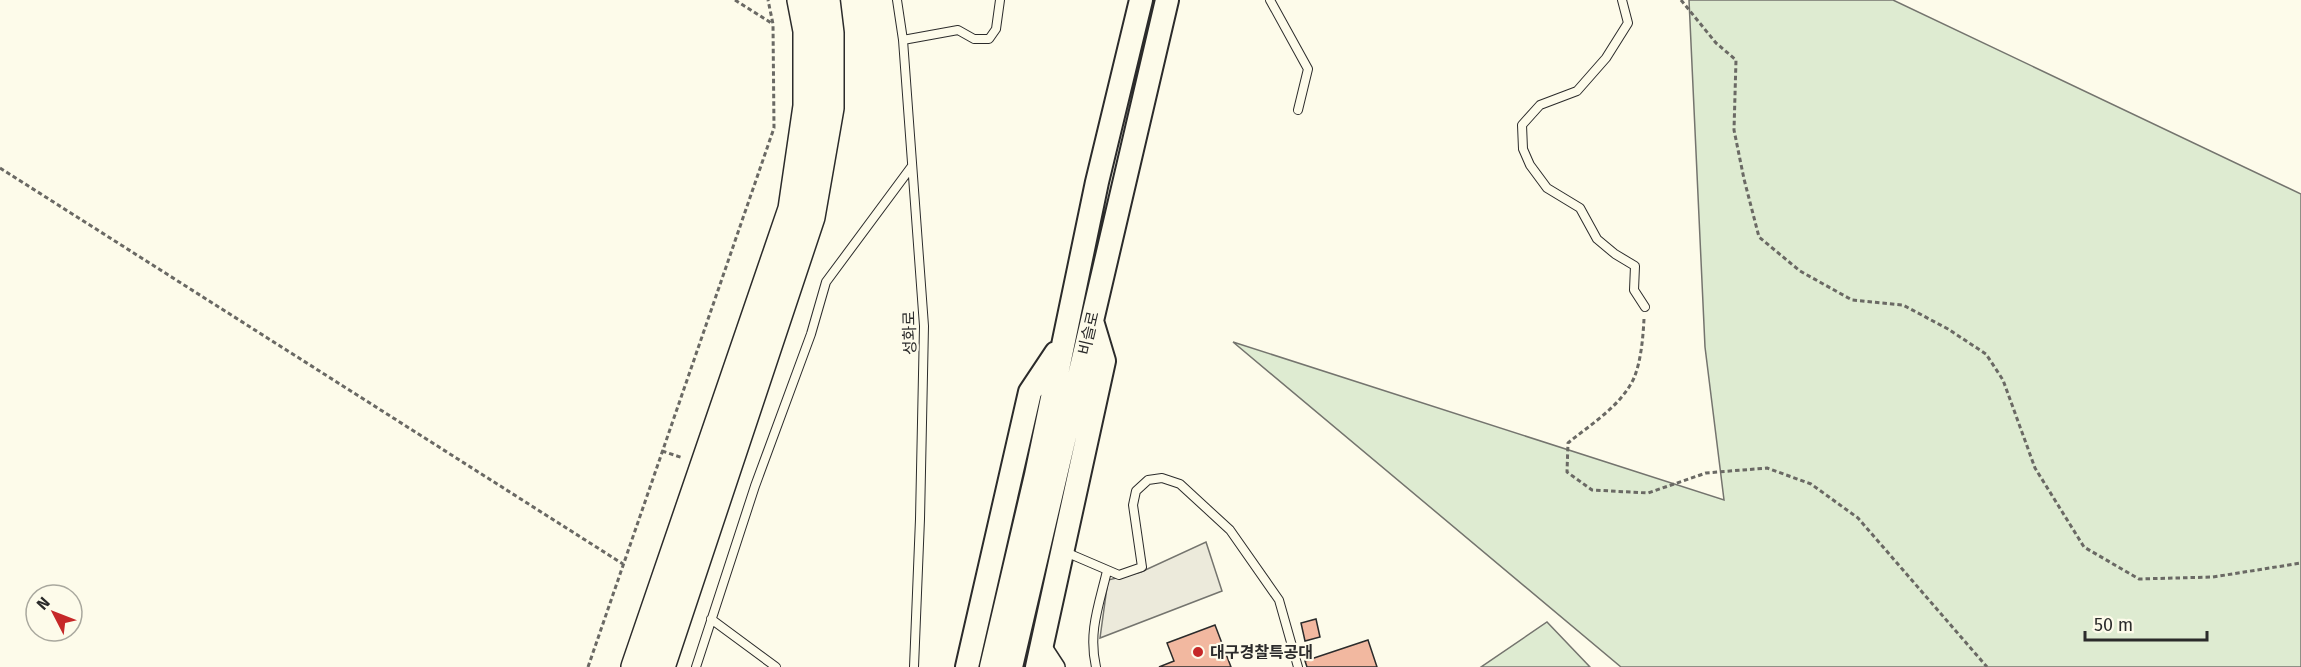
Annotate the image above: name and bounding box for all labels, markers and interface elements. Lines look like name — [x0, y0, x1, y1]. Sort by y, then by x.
street label: 비슬로 — [1074, 309, 1103, 357]
street label: 성화로 — [900, 310, 919, 355]
north arrow — [24, 583, 84, 643]
text: N — [33, 593, 54, 614]
scale bar — [2085, 604, 2206, 642]
text: 50 m — [2094, 614, 2133, 636]
place label: 대구경찰특공대 — [1210, 643, 1313, 662]
marker: 대구경찰특공대 — [1191, 645, 1205, 659]

